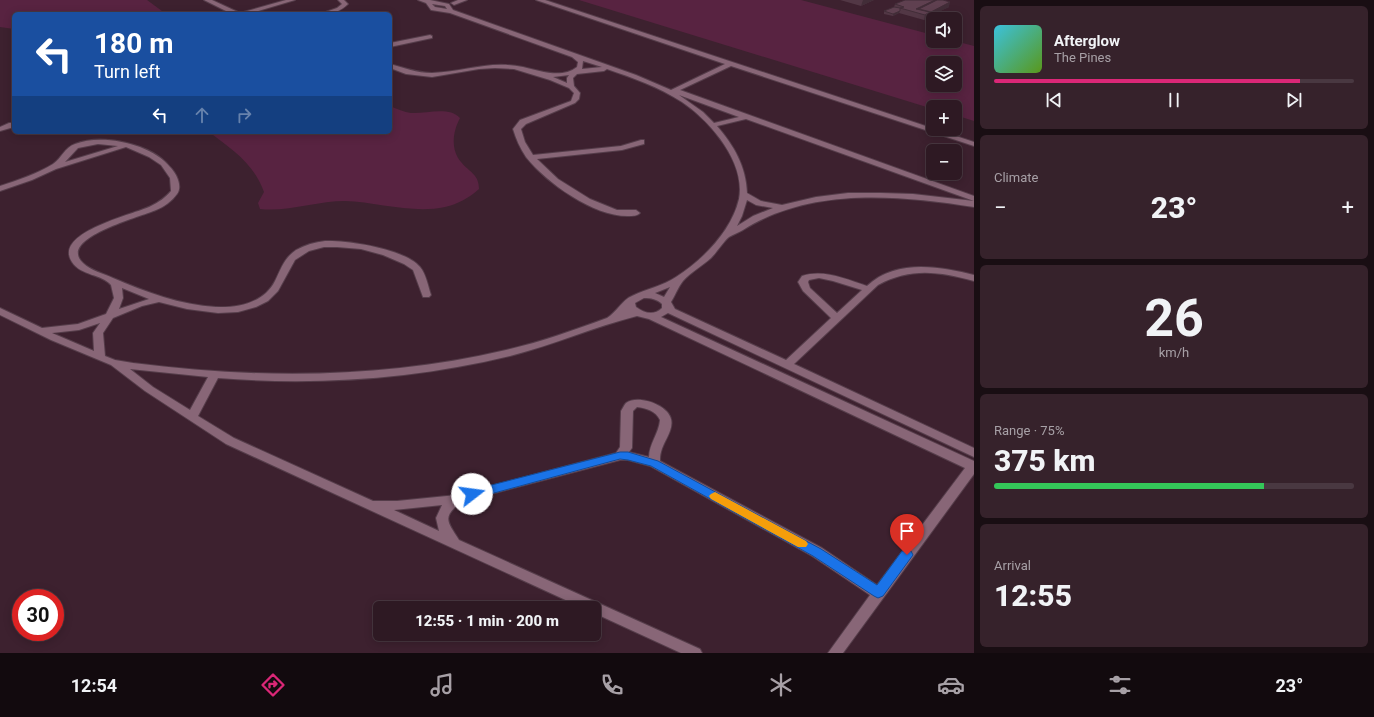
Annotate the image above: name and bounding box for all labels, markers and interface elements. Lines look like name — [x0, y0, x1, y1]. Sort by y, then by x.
map controls — [926, 12, 962, 180]
button: sound — [926, 12, 962, 48]
text: 180 m — [94, 27, 173, 60]
icon: left — [28, 28, 80, 80]
text: Afterglow — [1054, 32, 1120, 50]
text: The Pines — [1054, 50, 1111, 65]
button: layers — [926, 56, 962, 92]
text: Turn left — [94, 61, 160, 82]
icon: previous — [1043, 89, 1065, 111]
icon: pause — [1163, 89, 1185, 111]
icon: next — [1283, 89, 1305, 111]
button: + — [926, 100, 962, 136]
icon: left — [149, 104, 171, 126]
icon: ahead — [191, 104, 213, 126]
icon: right — [233, 104, 255, 126]
button: − — [926, 144, 962, 180]
text: Climate — [994, 170, 1038, 185]
text: 23° — [1151, 190, 1197, 225]
text: − — [994, 195, 1007, 220]
text: + — [1342, 195, 1354, 220]
text: 26 — [1144, 288, 1204, 349]
text: km/h — [1159, 345, 1189, 360]
text: Range · 75% — [994, 423, 1064, 438]
text: 375 km — [994, 443, 1096, 478]
position arrow — [451, 473, 493, 515]
pin — [890, 514, 924, 555]
icon: arrive — [896, 520, 918, 542]
text: Arrival — [994, 558, 1031, 573]
text: 12:55 — [994, 578, 1072, 613]
speed limit sign: 30 — [12, 589, 64, 641]
text: 12:55 · 1 min · 200 m — [415, 612, 559, 630]
icon: directions — [259, 671, 287, 699]
icon: music — [428, 671, 456, 699]
icon: phone — [598, 671, 626, 699]
icon: climate — [767, 671, 795, 699]
icon: car — [937, 671, 965, 699]
icon: filters — [1106, 671, 1134, 699]
text: 12:54 — [71, 675, 117, 696]
text: 23° — [1276, 675, 1303, 696]

